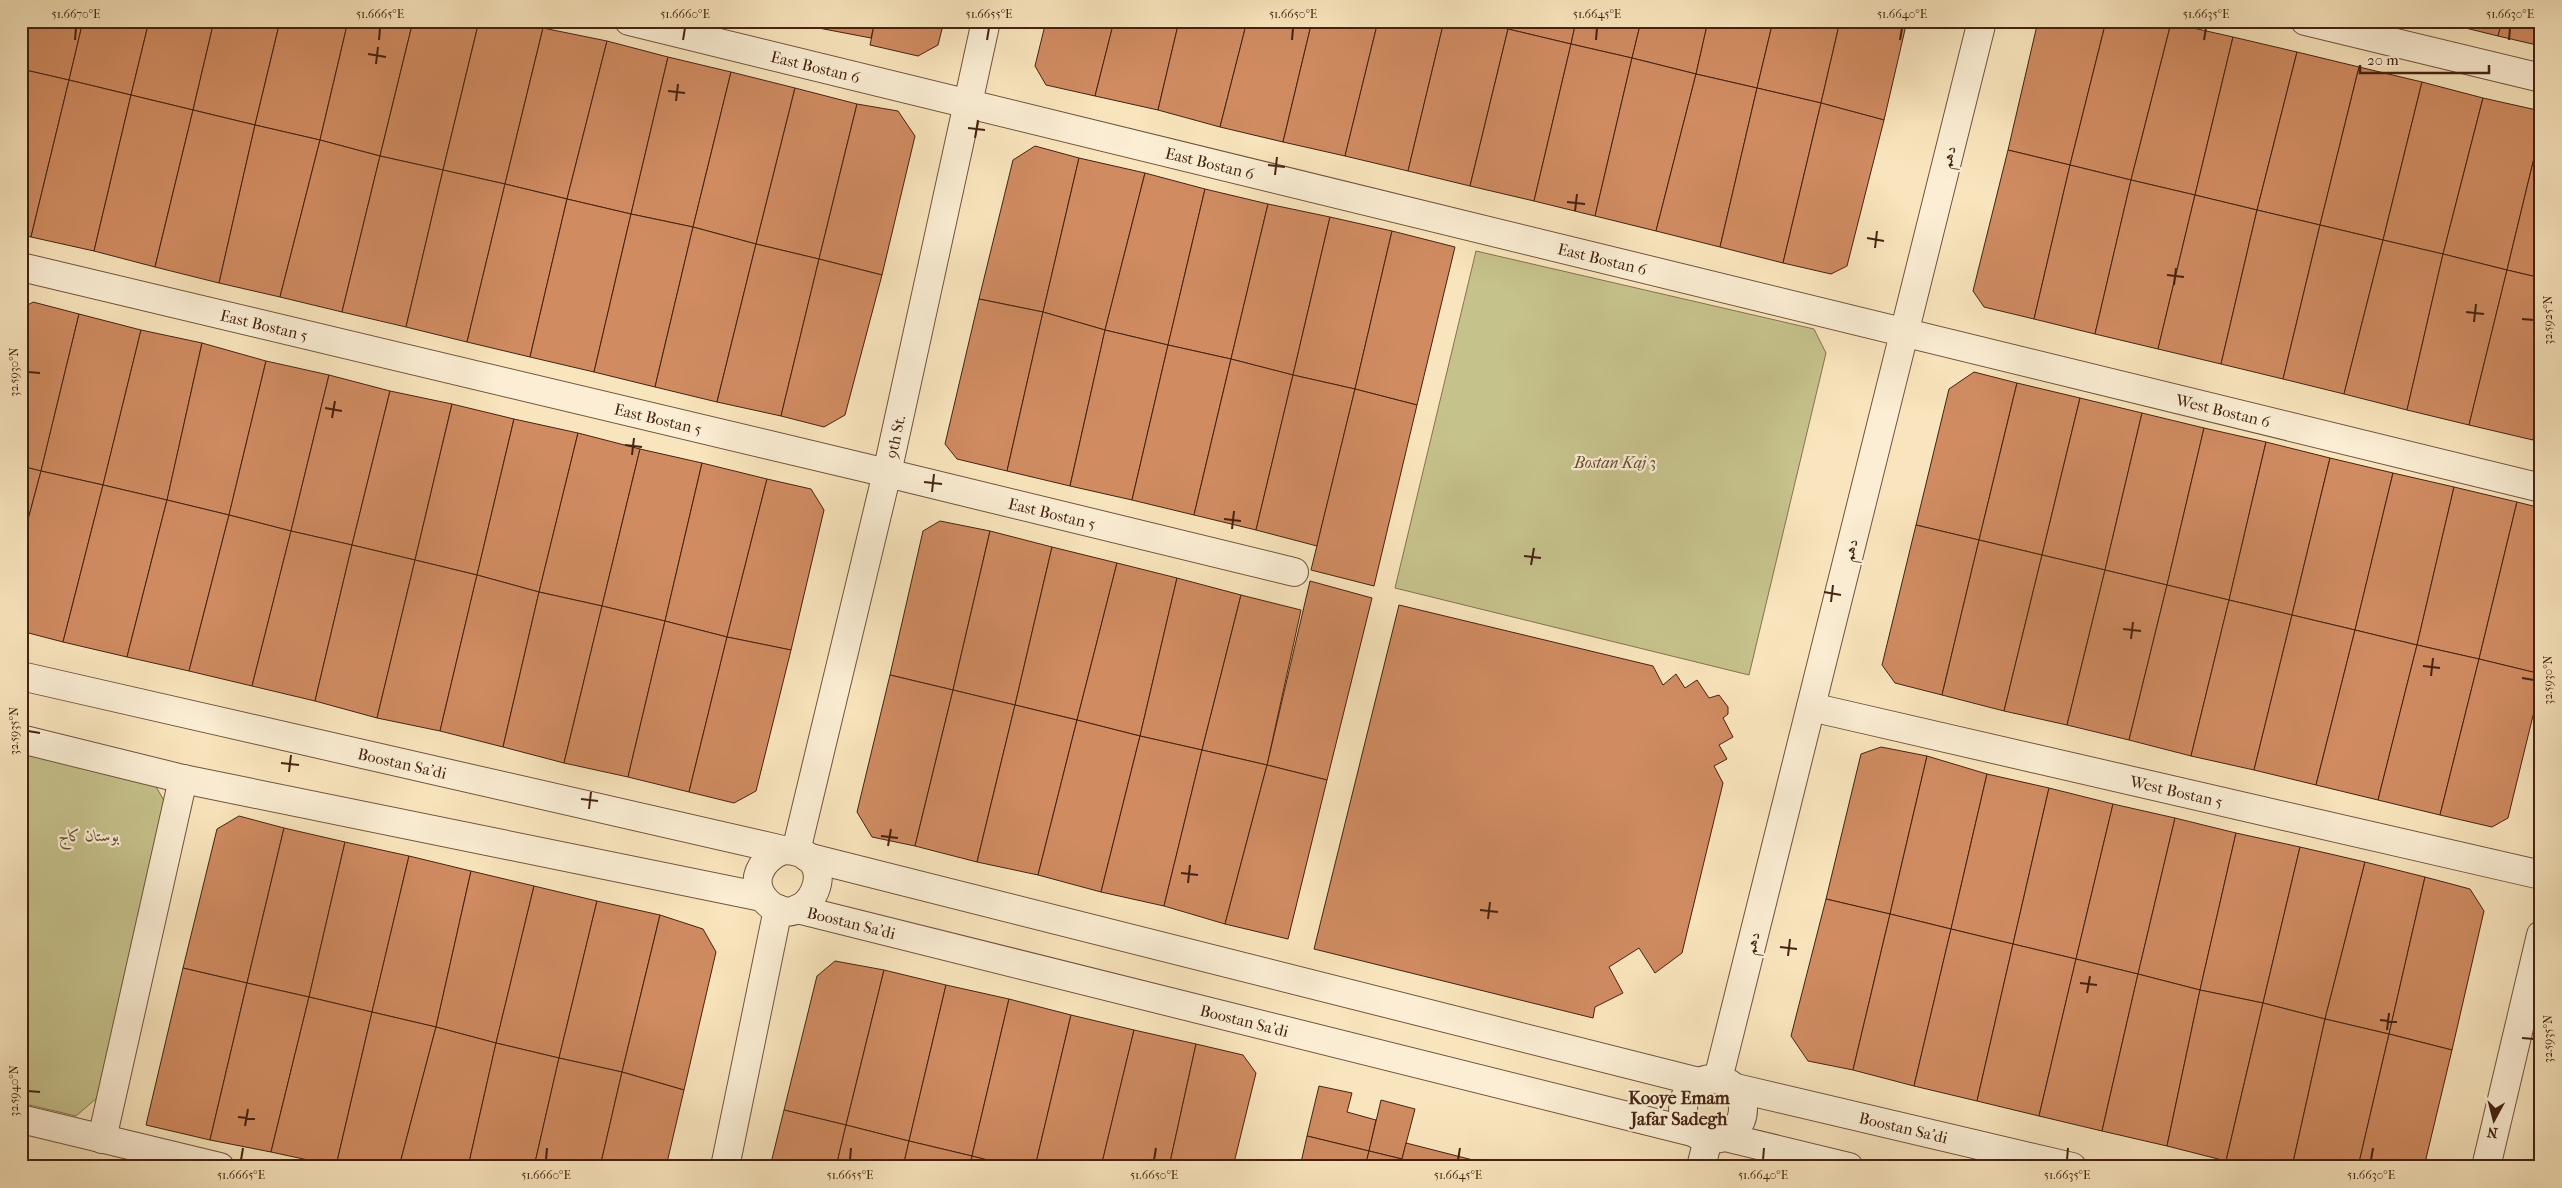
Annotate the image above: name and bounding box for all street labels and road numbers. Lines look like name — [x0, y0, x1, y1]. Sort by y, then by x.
street label: East Bostan 6 — [769, 47, 862, 87]
street label: East Bostan 6 — [1163, 143, 1257, 183]
street label: دهم — [1936, 144, 1966, 172]
street label: East Bostan 6 — [1556, 239, 1649, 279]
street label: East Bostan 5 — [219, 305, 310, 344]
street label: West Bostan 6 — [2173, 389, 2273, 431]
street label: East Bostan 5 — [613, 399, 704, 438]
street label: 9th St. — [881, 413, 909, 460]
street label: East Bostan 5 — [1006, 493, 1098, 533]
street label: دهم — [1838, 537, 1868, 565]
street label: Boostan Sa'di — [356, 744, 449, 782]
street label: West Bostan 5 — [2127, 771, 2225, 811]
street label: Boostan Sa'di — [805, 902, 898, 943]
street label: دهم — [1740, 930, 1770, 958]
street label: Boostan Sa'di — [1198, 1000, 1291, 1041]
street label: Boostan Sa'di — [1857, 1108, 1950, 1147]

